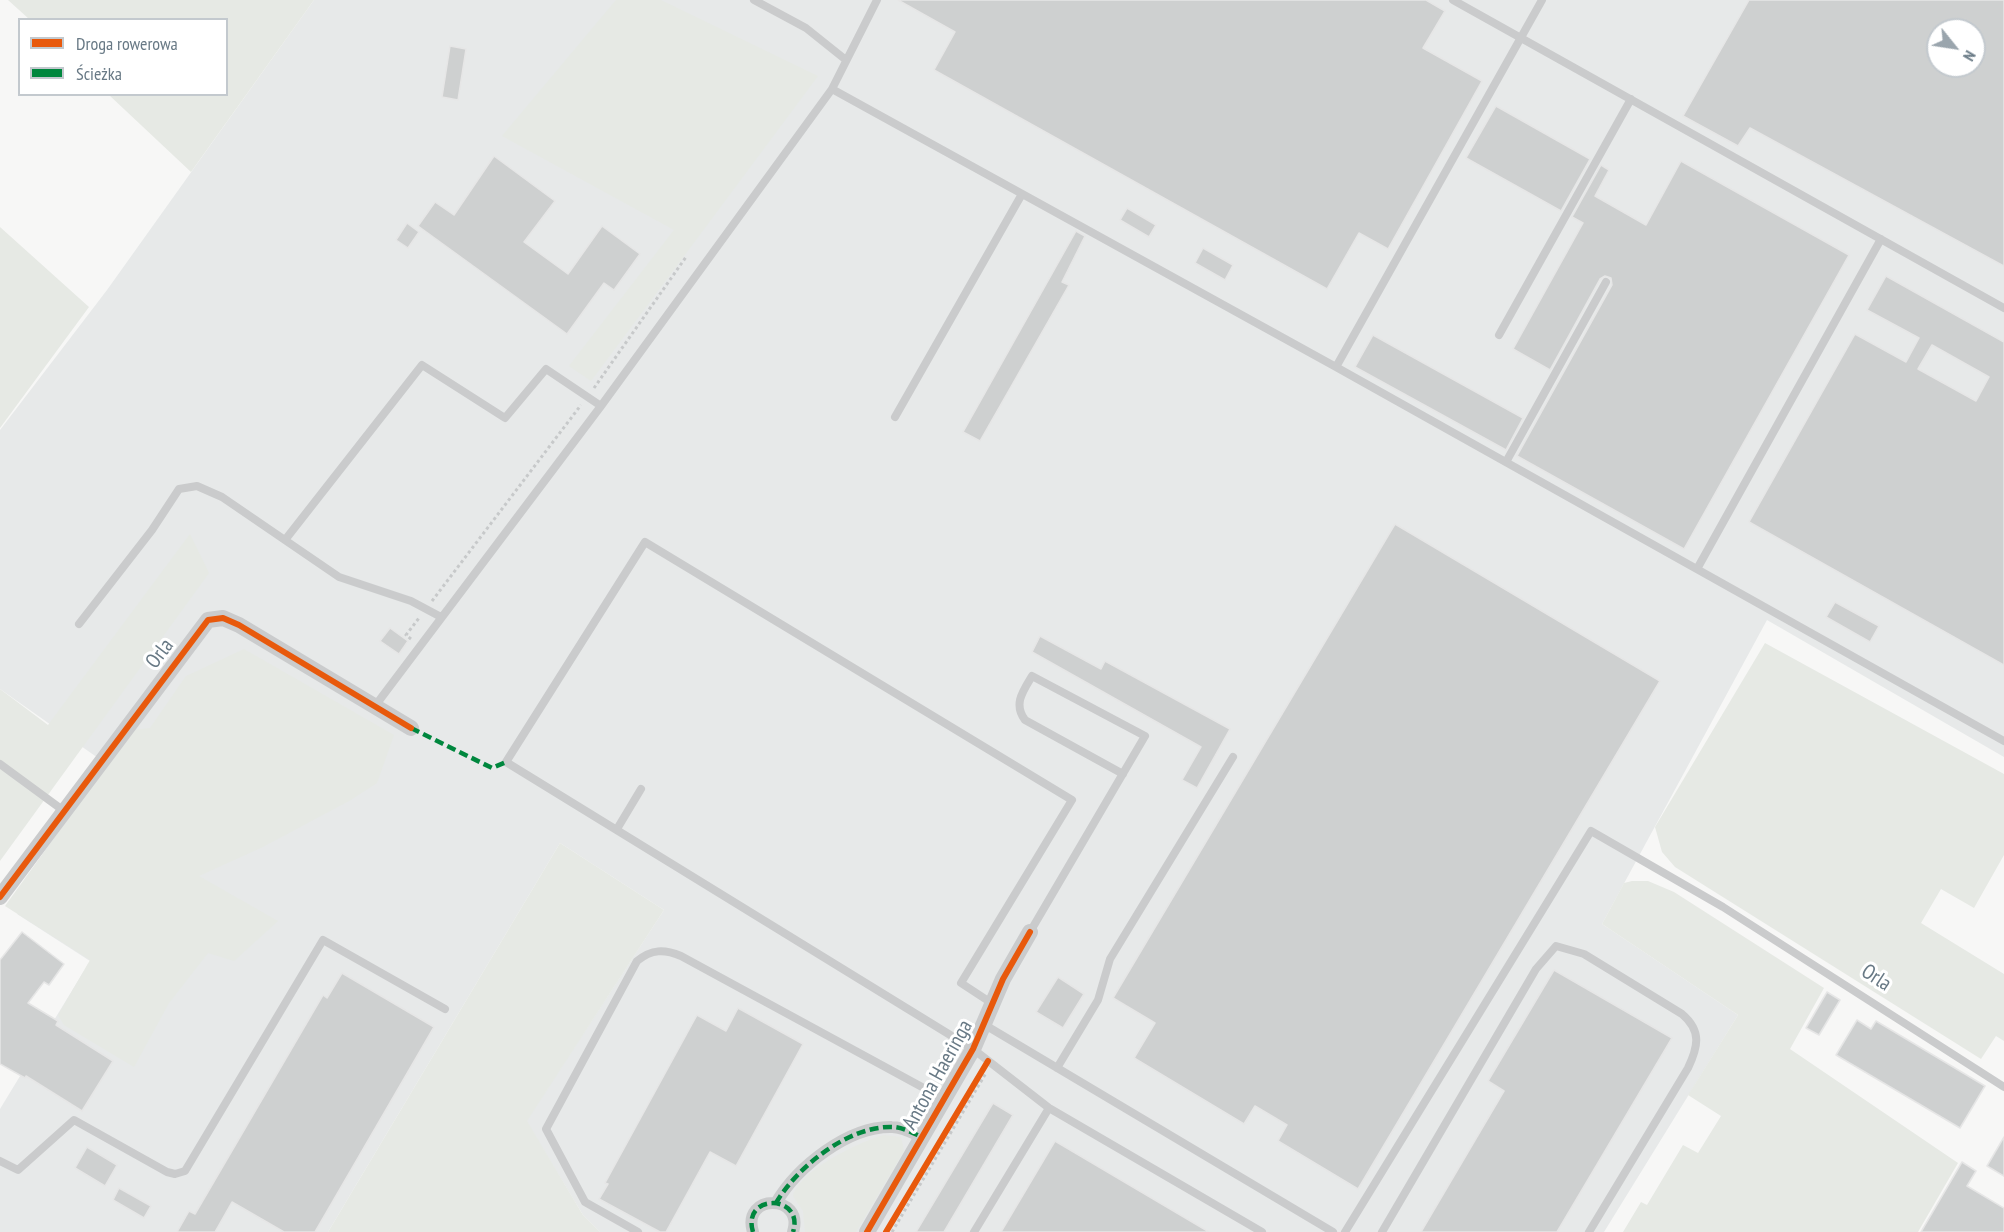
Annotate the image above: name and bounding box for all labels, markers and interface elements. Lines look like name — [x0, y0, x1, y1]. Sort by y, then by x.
legend — [18, 18, 228, 96]
north arrow — [1926, 18, 1986, 78]
text: Droga rowerowa — [76, 32, 178, 55]
text: N — [1959, 47, 1981, 65]
text: Ścieżka — [76, 62, 122, 85]
street label: Orla — [141, 634, 179, 674]
street label: Orla — [1856, 959, 1896, 997]
street label: Antona Haeringa — [898, 1016, 978, 1134]

